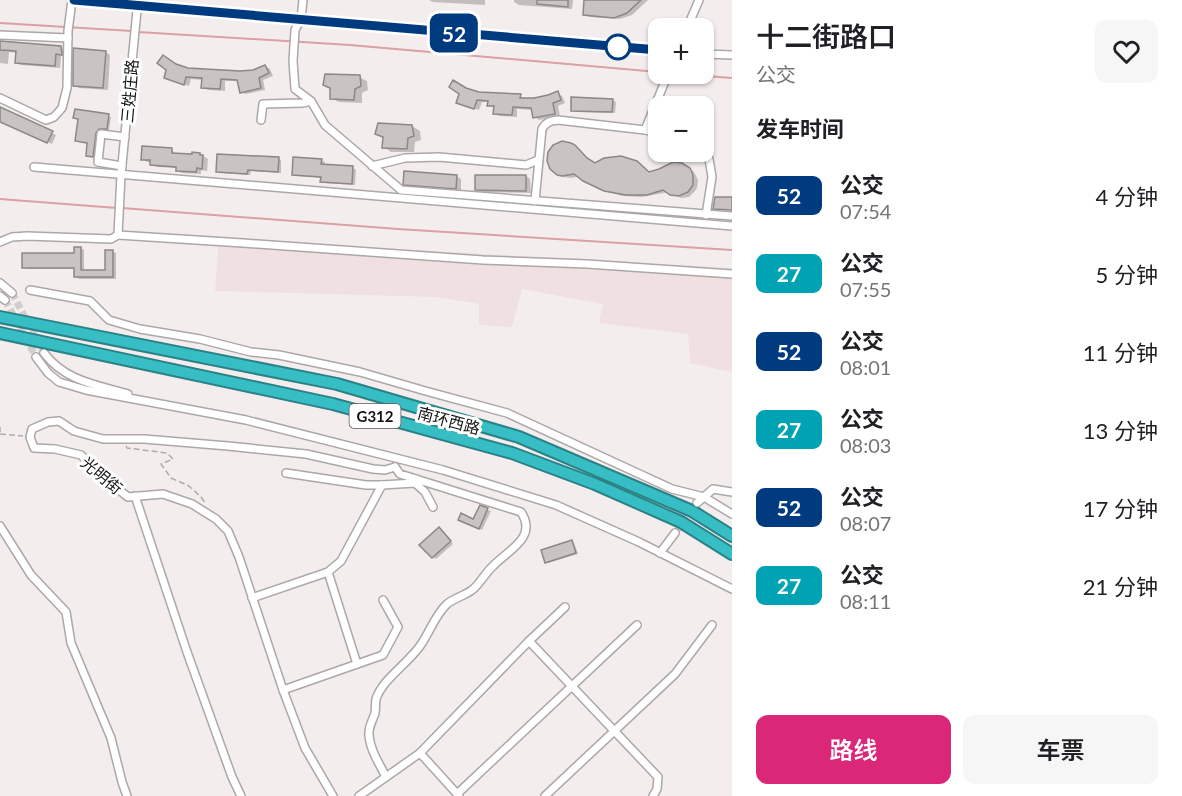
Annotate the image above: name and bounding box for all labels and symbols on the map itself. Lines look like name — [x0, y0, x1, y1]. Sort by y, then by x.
line badge: 52 — [427, 14, 481, 52]
unlabelled marker — [605, 34, 631, 60]
street label: 三姓庄路 — [117, 58, 141, 124]
street label: 南环西路 — [416, 403, 482, 437]
road number: G312 — [350, 404, 400, 428]
street label: 光明街 — [78, 452, 126, 498]

